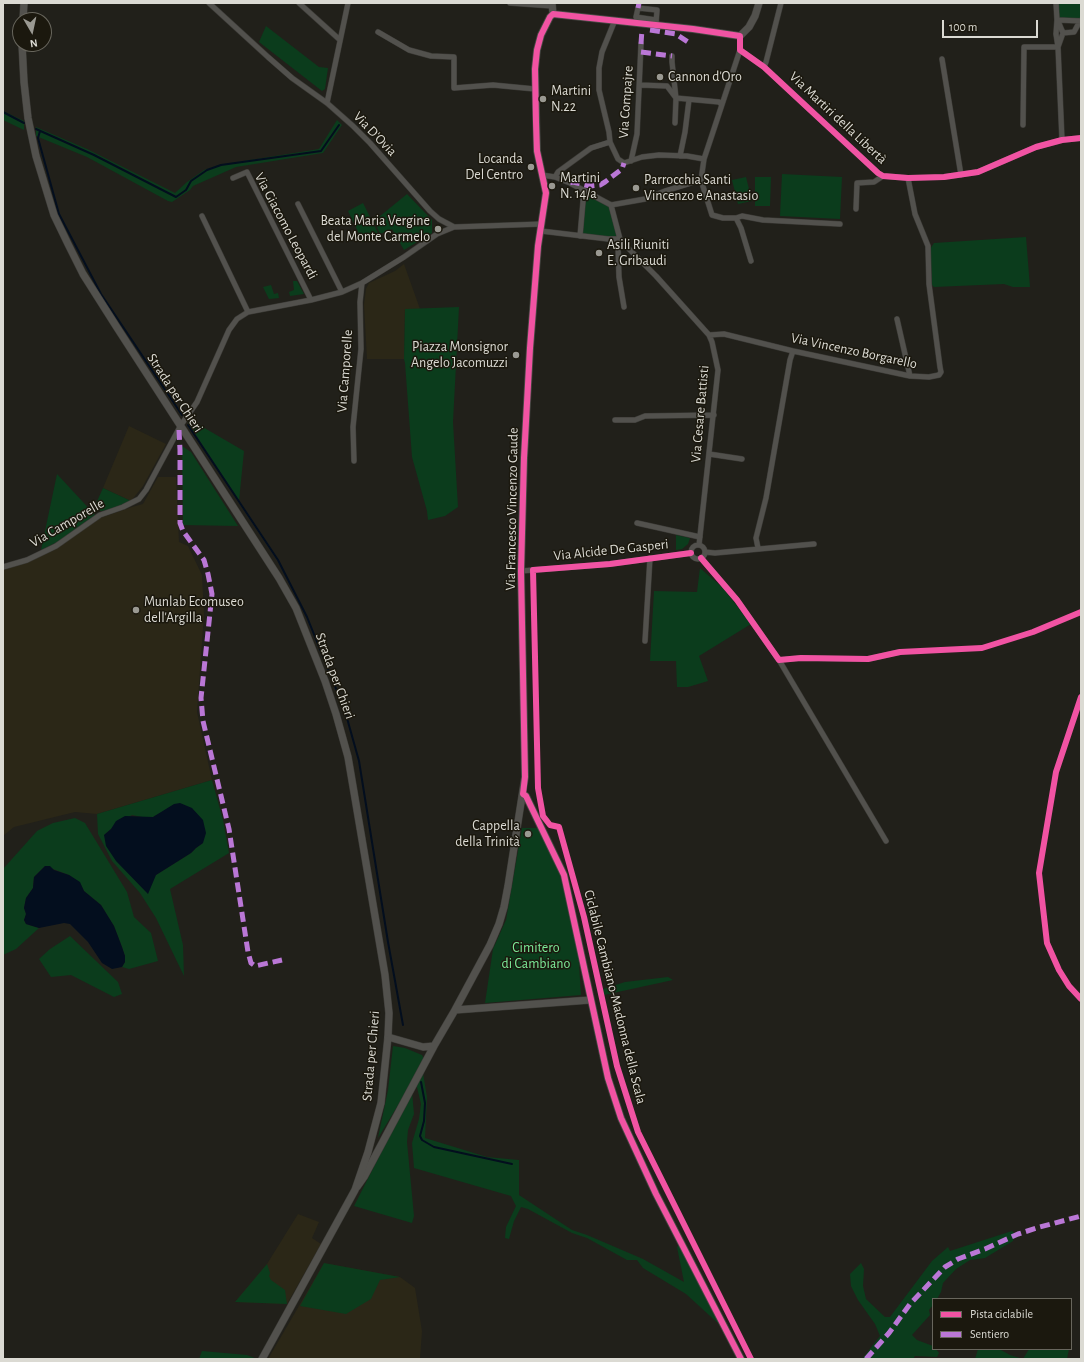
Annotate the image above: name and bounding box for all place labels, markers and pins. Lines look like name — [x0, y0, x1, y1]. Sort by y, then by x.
place label: Cannon d'Oro — [668, 69, 742, 85]
marker: Cannon d'Oro — [655, 72, 665, 82]
place label: Martini N.22 — [551, 83, 591, 116]
marker: Martini N.22 — [538, 94, 548, 104]
place label: Locanda Del Centro — [465, 151, 523, 184]
marker: Locanda Del Centro — [526, 162, 536, 172]
place label: Martini N. 14/a — [560, 170, 600, 202]
place label: Parrocchia Santi Vincenzo e Anastasio — [644, 172, 758, 204]
marker: Martini N. 14/a — [547, 181, 557, 191]
marker: Parrocchia Santi Vincenzo e Anastasio — [631, 183, 641, 193]
place label: Beata Maria Vergine del Monte Carmelo — [320, 213, 430, 246]
marker: Beata Maria Vergine del Monte Carmelo — [433, 224, 443, 234]
place label: Asili Riuniti E. Gribaudi — [607, 237, 669, 270]
marker: Asili Riuniti E. Gribaudi — [594, 248, 604, 258]
place label: Piazza Monsignor Angelo Jacomuzzi — [411, 339, 508, 372]
marker: Piazza Monsignor Angelo Jacomuzzi — [511, 350, 521, 360]
place label: Munlab Ecomuseo dell'Argilla — [144, 594, 244, 626]
marker: Munlab Ecomuseo dell'Argilla — [131, 605, 141, 615]
place label: Cappella della Trinità — [455, 818, 520, 850]
marker: Cappella della Trinità — [523, 829, 533, 839]

